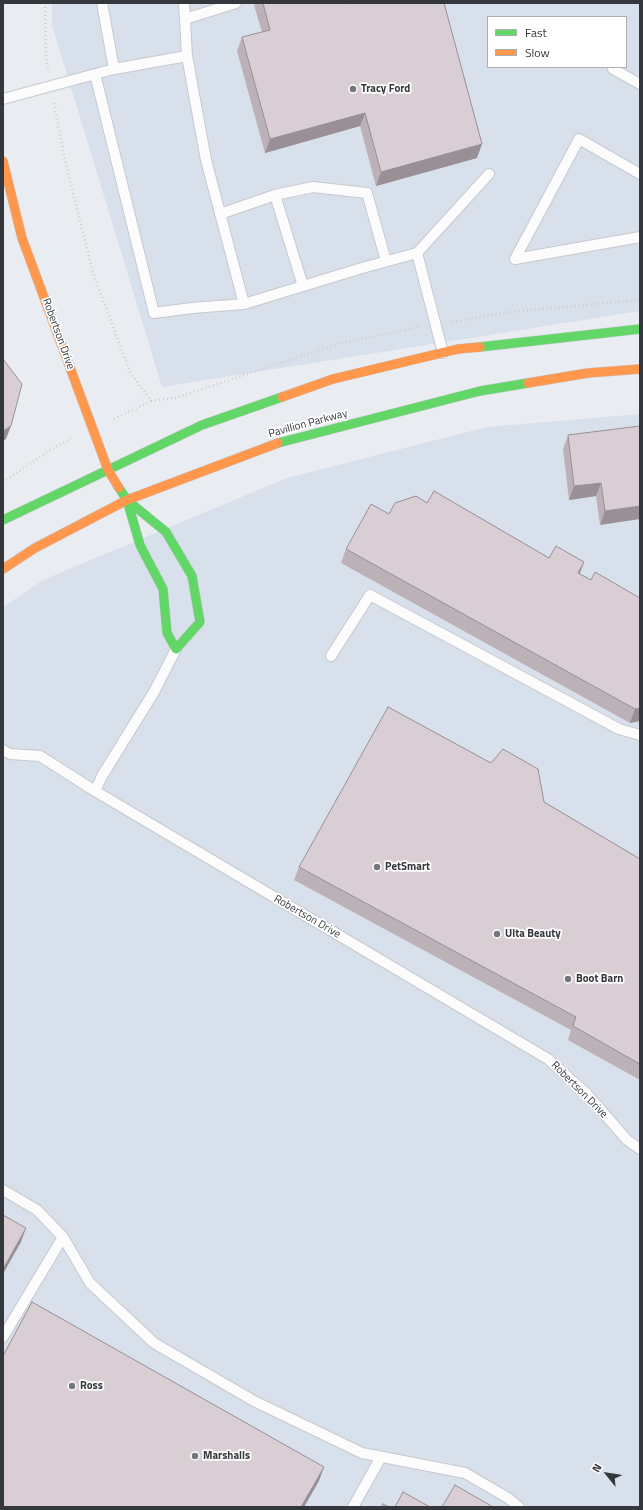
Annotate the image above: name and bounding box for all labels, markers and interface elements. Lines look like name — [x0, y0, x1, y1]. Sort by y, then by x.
legend — [487, 16, 627, 68]
text: Fast — [525, 23, 547, 42]
text: Slow — [525, 43, 550, 62]
place label: Tracy Ford — [361, 82, 410, 96]
marker: Tracy Ford — [348, 84, 358, 94]
street label: Robertson Drive — [39, 297, 77, 371]
street label: Pavillion Parkway — [267, 407, 349, 441]
place label: PetSmart — [385, 860, 430, 874]
marker: PetSmart — [372, 862, 382, 872]
street label: Robertson Drive — [271, 893, 343, 941]
place label: Ulta Beauty — [505, 927, 561, 941]
marker: Ulta Beauty — [492, 929, 502, 939]
place label: Boot Barn — [576, 972, 623, 986]
marker: Boot Barn — [563, 974, 573, 984]
street label: Robertson Drive — [548, 1059, 610, 1121]
place label: Ross — [80, 1379, 103, 1393]
marker: Ross — [67, 1381, 77, 1391]
place label: Marshalls — [203, 1449, 250, 1463]
marker: Marshalls — [190, 1451, 200, 1461]
north arrow — [587, 1454, 627, 1494]
text: N — [588, 1461, 605, 1475]

